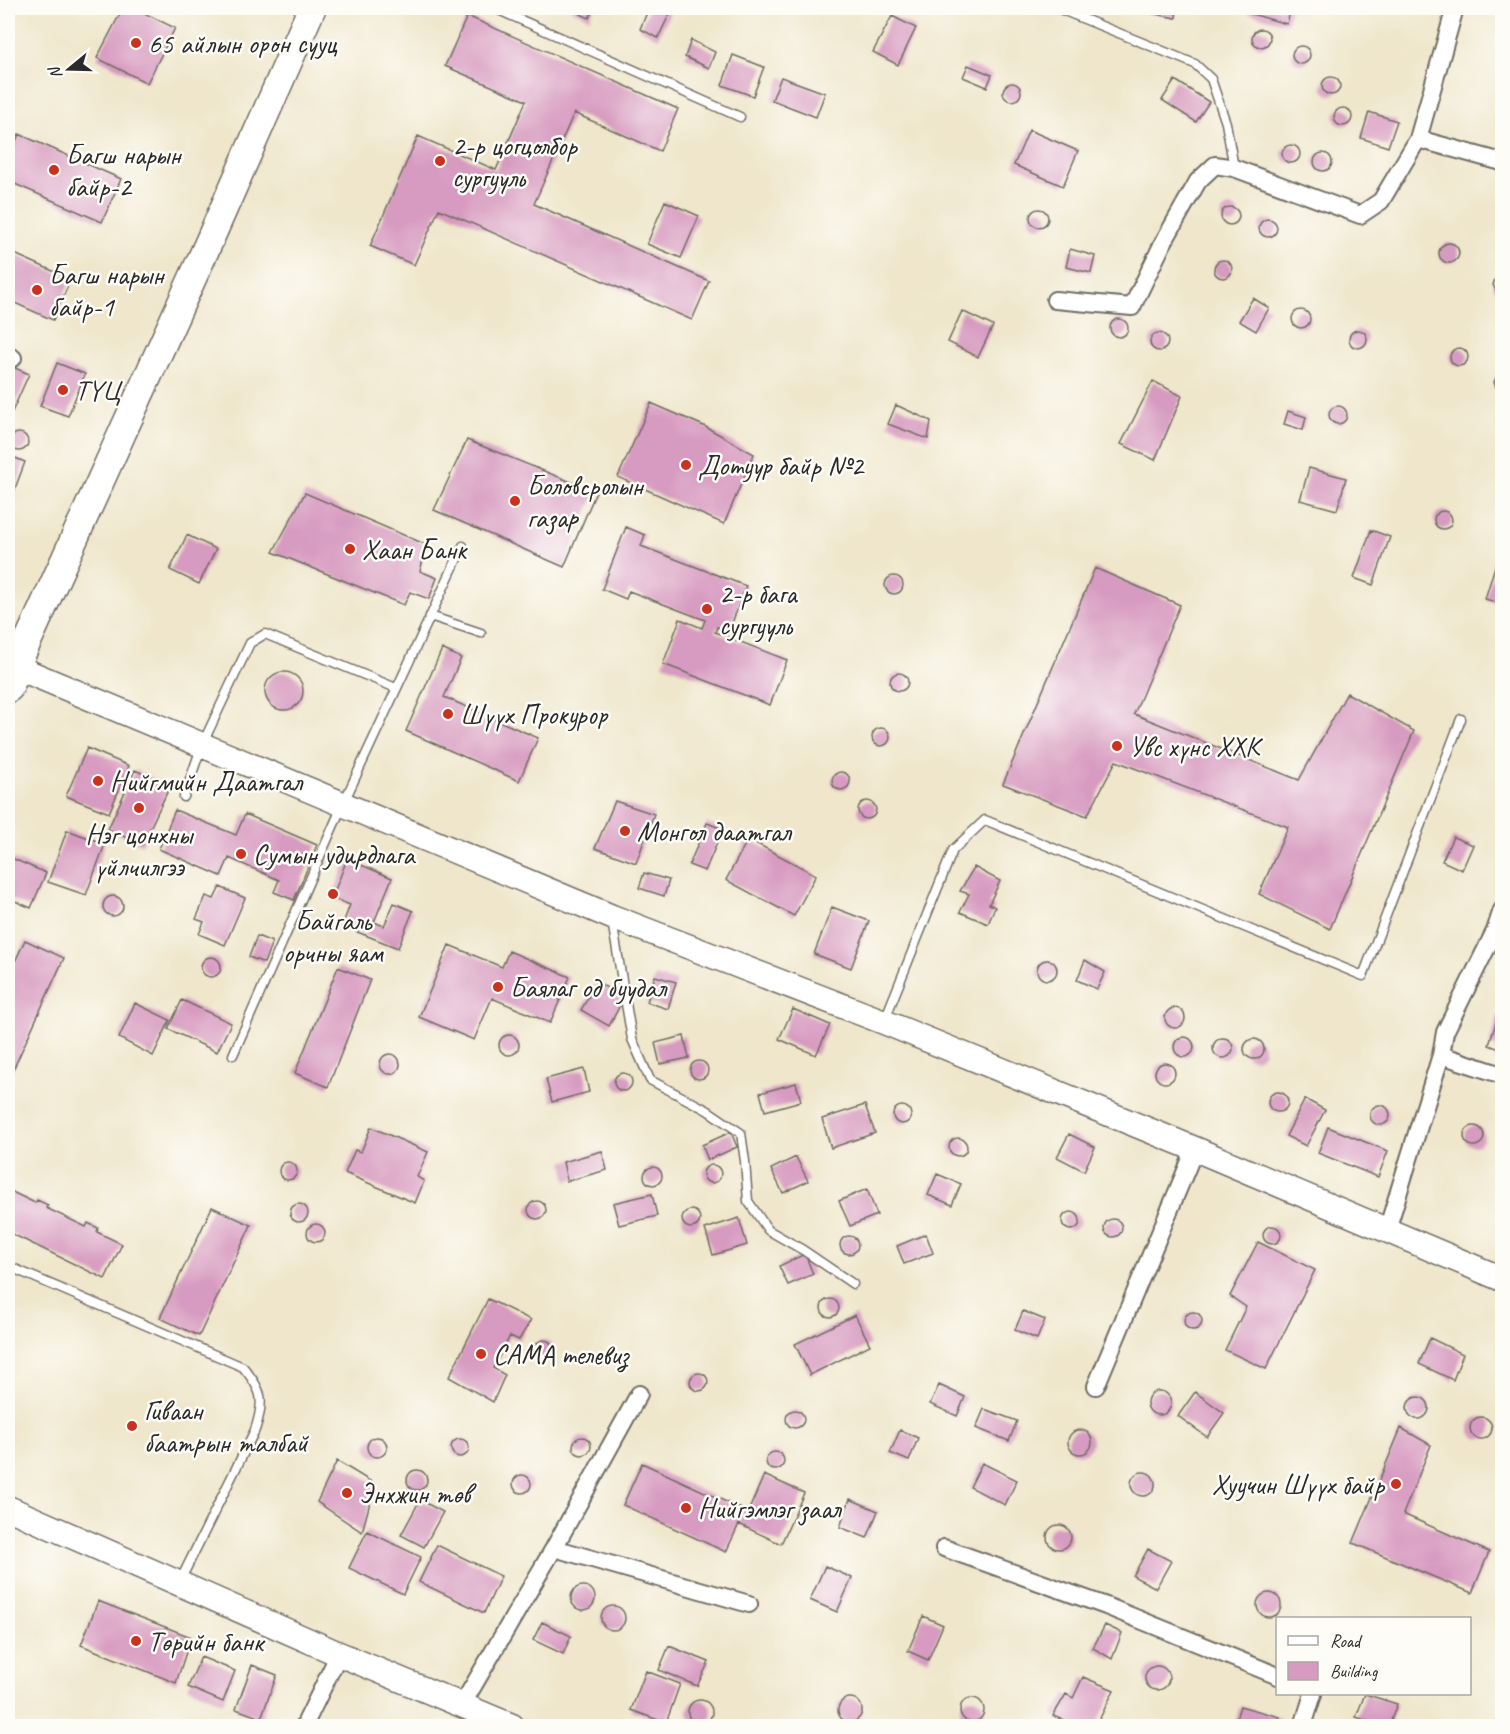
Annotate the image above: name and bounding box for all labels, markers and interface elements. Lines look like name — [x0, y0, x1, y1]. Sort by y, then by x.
place label: 65 айлын орон сууц — [148, 26, 337, 61]
marker: 65 айлын орон сууц — [129, 36, 143, 50]
north arrow — [39, 39, 99, 99]
text: N — [44, 63, 67, 81]
place label: 2-р цогцолбор сургууль — [452, 128, 578, 195]
place label: Багш нарын байр-2 — [66, 137, 182, 204]
marker: 2-р цогцолбор сургууль — [433, 154, 447, 168]
marker: Багш нарын байр-2 — [47, 163, 61, 177]
place label: Багш нарын байр-1 — [49, 257, 165, 324]
marker: Багш нарын байр-1 — [30, 283, 44, 297]
place label: ТҮЦ — [75, 373, 123, 408]
marker: ТҮЦ — [56, 383, 70, 397]
place label: Дотуур байр №2 — [698, 448, 865, 483]
marker: Дотуур байр №2 — [679, 458, 693, 472]
place label: Боловсролын газар — [527, 468, 645, 535]
marker: Боловсролын газар — [508, 494, 522, 508]
place label: Хаан Банк — [362, 532, 468, 567]
marker: Хаан Банк — [343, 542, 357, 556]
place label: 2-р бага сургууль — [719, 576, 798, 643]
marker: 2-р бага сургууль — [700, 602, 714, 616]
place label: Шүүх Прокурор — [460, 697, 609, 732]
marker: Шүүх Прокурор — [441, 707, 455, 721]
place label: Увс хүнс ХХК — [1129, 729, 1263, 764]
marker: Увс хүнс ХХК — [1110, 739, 1124, 753]
place label: Нийгмийн Даатгал — [110, 764, 304, 799]
marker: Нийгмийн Даатгал — [91, 774, 105, 788]
marker: Нэг цонхны үйлчилгээ — [132, 801, 146, 815]
place label: Монгол даатгал — [637, 814, 793, 849]
place label: Нэг цонхны үйлчилгээ — [86, 817, 195, 884]
marker: Монгол даатгал — [618, 824, 632, 838]
place label: Сумын удирдлага — [253, 837, 416, 872]
marker: Сумын удирдлага — [234, 847, 248, 861]
marker: Байгаль орчны яам — [326, 887, 340, 901]
place label: Байгаль орчны яам — [283, 903, 384, 970]
place label: Баялаг од буудал — [510, 970, 668, 1005]
marker: Баялаг од буудал — [491, 980, 505, 994]
place label: САМА телевиз — [493, 1337, 630, 1373]
marker: САМА телевиз — [474, 1347, 488, 1361]
place label: Гиваан баатрын талбай — [144, 1393, 309, 1460]
marker: Гиваан баатрын талбай — [125, 1419, 139, 1433]
place label: Хуучин Шүүх байр — [1212, 1467, 1385, 1502]
place label: Энхжин төв — [359, 1476, 477, 1511]
marker: Хуучин Шүүх байр — [1389, 1477, 1403, 1491]
marker: Энхжин төв — [340, 1486, 354, 1500]
place label: Нийгэмлэг заал — [698, 1491, 842, 1526]
marker: Нийгэмлэг заал — [679, 1501, 693, 1515]
legend — [1276, 1617, 1471, 1695]
place label: Төрийн банк — [148, 1624, 266, 1659]
text: Road — [1330, 1630, 1363, 1652]
marker: Төрийн банк — [129, 1634, 143, 1648]
text: Building — [1330, 1660, 1379, 1682]

